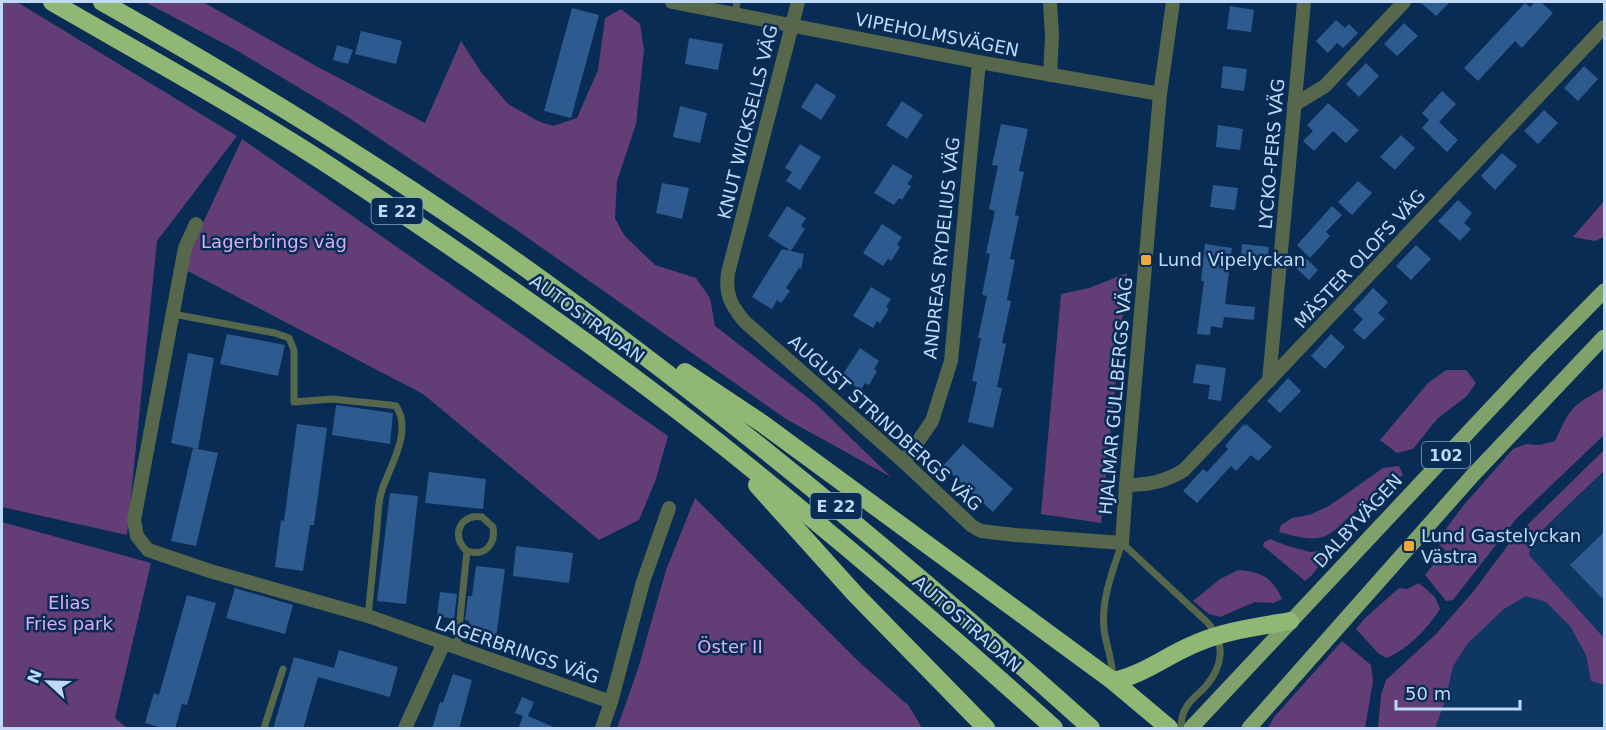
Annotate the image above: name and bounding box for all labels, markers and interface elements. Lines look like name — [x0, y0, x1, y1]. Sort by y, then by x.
street label: VIPEHOLMSVÄGEN — [853, 8, 1021, 61]
street label: KNUT WICKSELLS VÄG — [713, 22, 782, 221]
street label: LYCKO-PERS VÄG — [1254, 78, 1289, 230]
street label: ANDREAS RYDELIUS VÄG — [919, 136, 964, 360]
street label: MÄSTER OLOFS VÄG — [1290, 185, 1429, 332]
road number: E 22 — [372, 198, 422, 224]
park label: Lagerbrings väg — [201, 231, 347, 252]
place label: Lund Vipelyckan — [1158, 249, 1305, 270]
marker: Lund Vipelyckan — [1139, 253, 1153, 267]
street label: AUTOSTRADAN — [526, 270, 649, 367]
street label: HJALMAR GULLBERGS VÄG — [1095, 276, 1136, 516]
street label: AUGUST STRINDBERGS VÄG — [784, 330, 986, 515]
road number: 102 — [1422, 442, 1470, 468]
street label: DALBYVÄGEN — [1309, 470, 1406, 572]
road number: E 22 — [810, 493, 862, 519]
place label: Lund Gastelyckan Västra — [1421, 525, 1581, 567]
marker: Lund Gastelyckan Västra — [1402, 539, 1416, 553]
street label: AUTOSTRADAN — [909, 571, 1026, 676]
park label: Elias Fries park — [25, 592, 114, 634]
street label: LAGERBRINGS VÄG — [432, 612, 602, 687]
park label: Öster II — [697, 636, 763, 657]
north arrow — [18, 652, 78, 712]
text: N — [23, 667, 46, 686]
scale bar — [1396, 673, 1520, 711]
text: 50 m — [1405, 683, 1451, 704]

